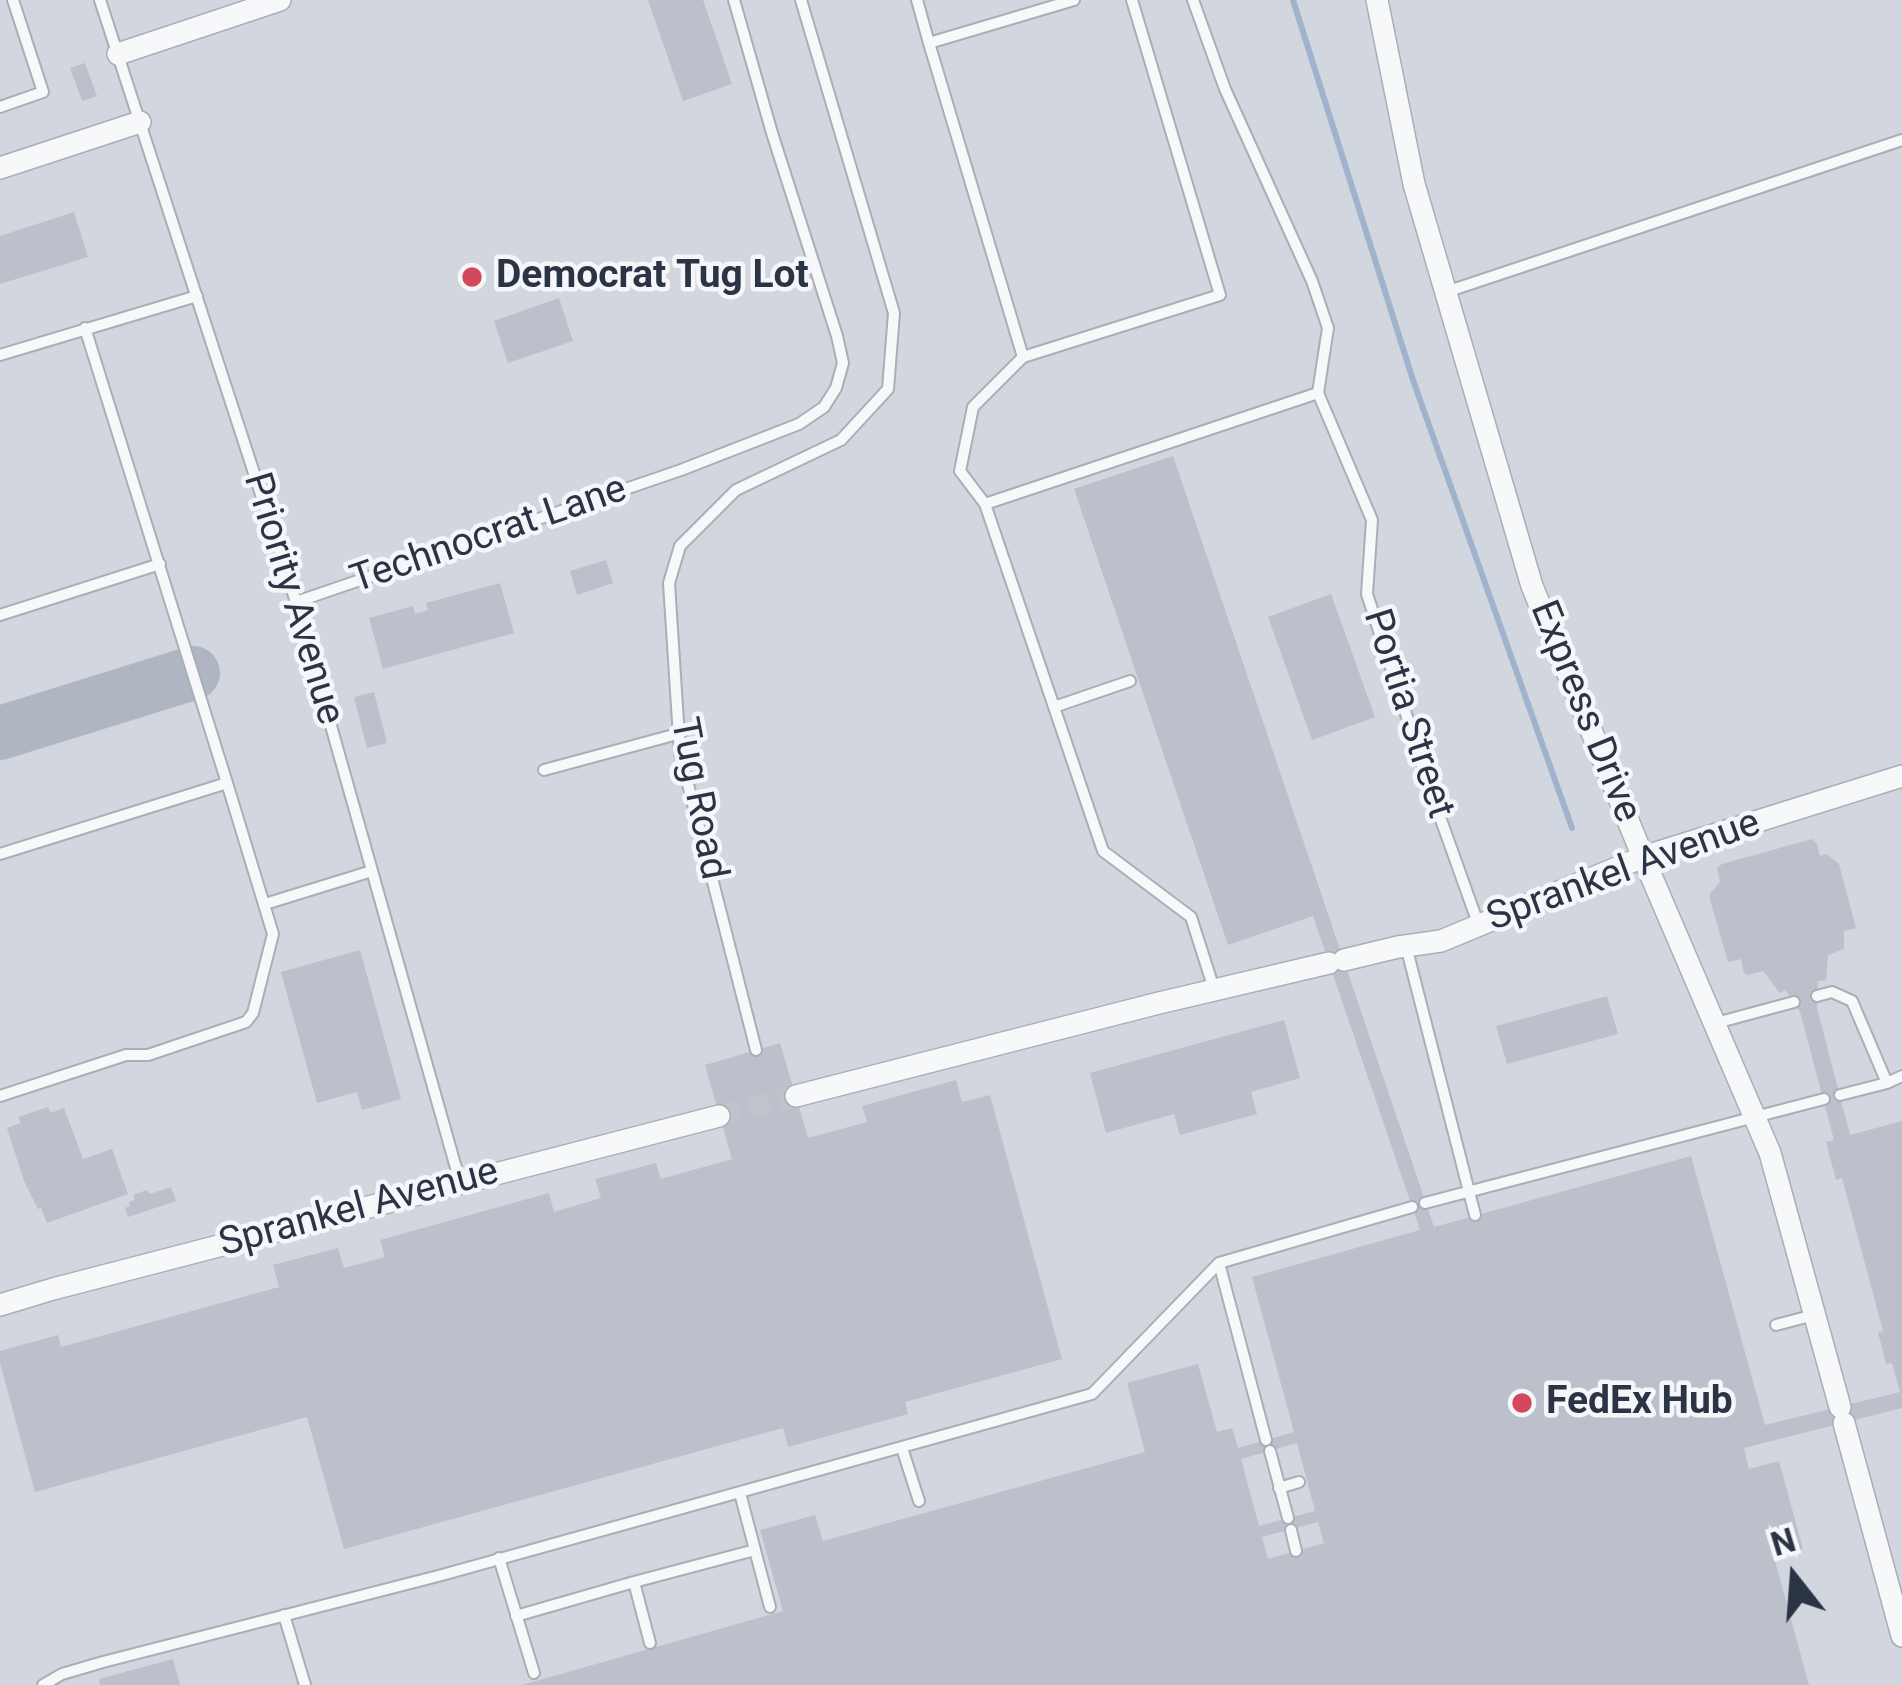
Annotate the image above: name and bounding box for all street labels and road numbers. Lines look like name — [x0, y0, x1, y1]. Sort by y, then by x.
street label: Technocrat Lane — [345, 467, 633, 605]
street label: Priority Avenue — [232, 468, 352, 730]
street label: Express Drive — [1518, 595, 1650, 829]
street label: Portia Street — [1351, 604, 1463, 824]
street label: Tug Road — [658, 714, 736, 884]
street label: Sprankel Avenue — [1481, 801, 1767, 943]
street label: Sprankel Avenue — [214, 1149, 504, 1269]

